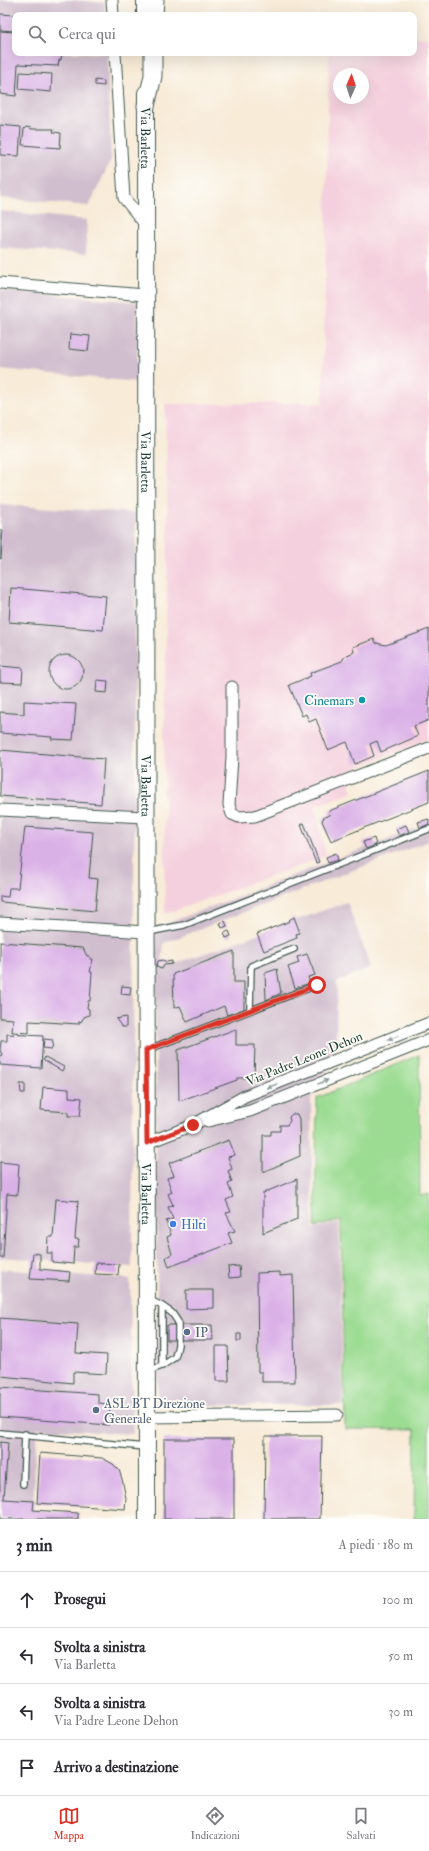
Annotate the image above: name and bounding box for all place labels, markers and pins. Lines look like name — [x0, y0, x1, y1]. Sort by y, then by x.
place label: Cinemars — [304, 693, 355, 709]
marker: Cinemars — [357, 695, 367, 705]
place label: Hilti — [181, 1217, 207, 1233]
marker: Hilti — [168, 1219, 178, 1229]
place label: IP — [195, 1325, 208, 1341]
marker: IP — [182, 1327, 192, 1337]
place label: ASL BT Direzione Generale — [103, 1396, 205, 1427]
marker: ASL BT Direzione Generale — [91, 1405, 101, 1415]

